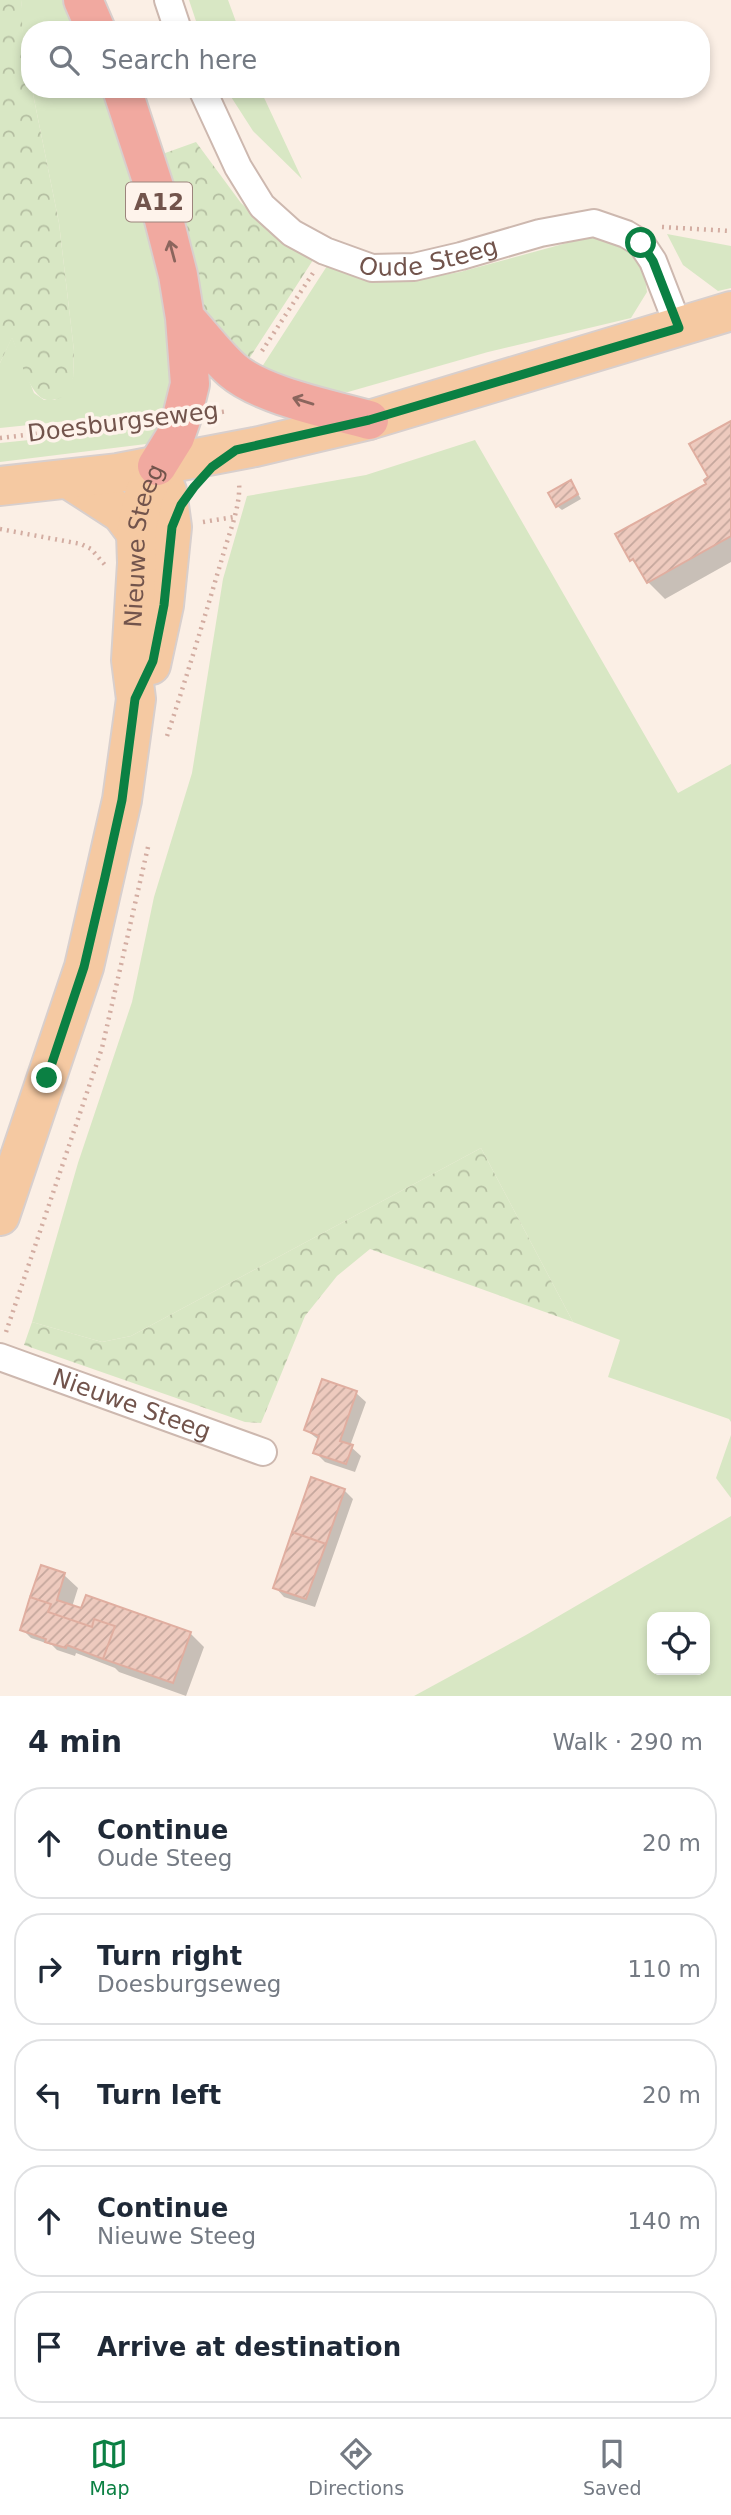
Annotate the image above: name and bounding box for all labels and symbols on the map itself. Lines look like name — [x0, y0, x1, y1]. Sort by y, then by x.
road number: A12 — [126, 182, 192, 222]
route start — [625, 227, 656, 258]
street label: Oude Steeg — [355, 232, 501, 283]
one-way arrow — [165, 240, 178, 263]
one-way arrow — [293, 393, 315, 406]
street label: Doesburgseweg — [26, 396, 220, 448]
street label: Nieuwe Steeg — [119, 459, 170, 628]
route end — [31, 1062, 62, 1093]
street label: Nieuwe Steeg — [49, 1363, 215, 1446]

